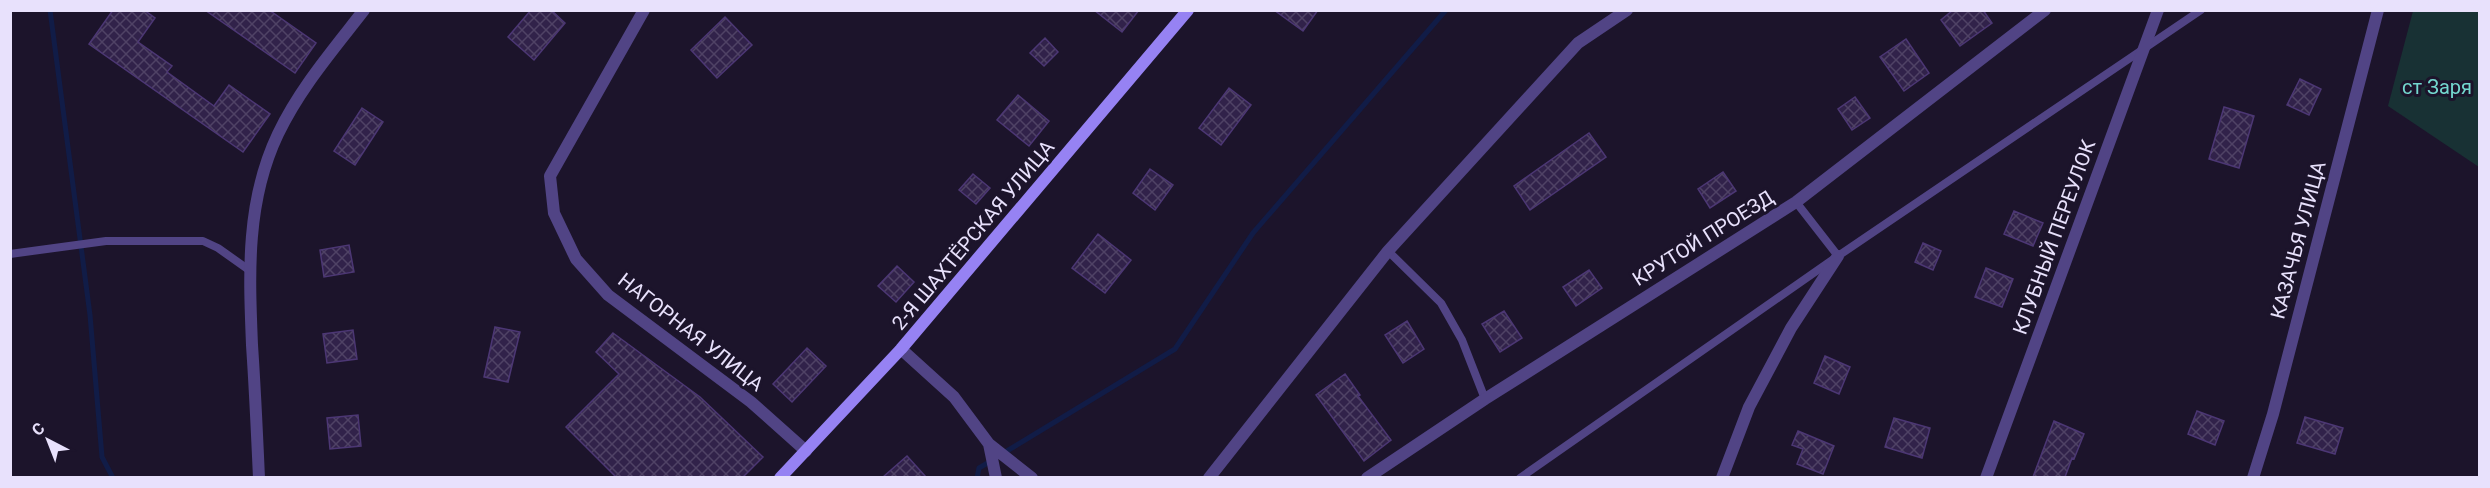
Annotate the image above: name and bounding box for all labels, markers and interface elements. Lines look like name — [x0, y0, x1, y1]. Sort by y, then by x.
park label: ст Заря — [2402, 75, 2472, 99]
street label: 2-Я ШАХТЁРСКАЯ УЛИЦА — [887, 135, 1059, 335]
street label: КЛУБНЫЙ ПЕРЕУЛОК — [2008, 136, 2100, 338]
street label: КАЗАЧЬЯ УЛИЦА — [2265, 158, 2331, 322]
street label: КРУТОЙ ПРОЕЗД — [1628, 185, 1778, 291]
street label: НАГОРНАЯ УЛИЦА — [614, 268, 768, 396]
north arrow — [18, 410, 78, 470]
text: С — [28, 419, 49, 440]

